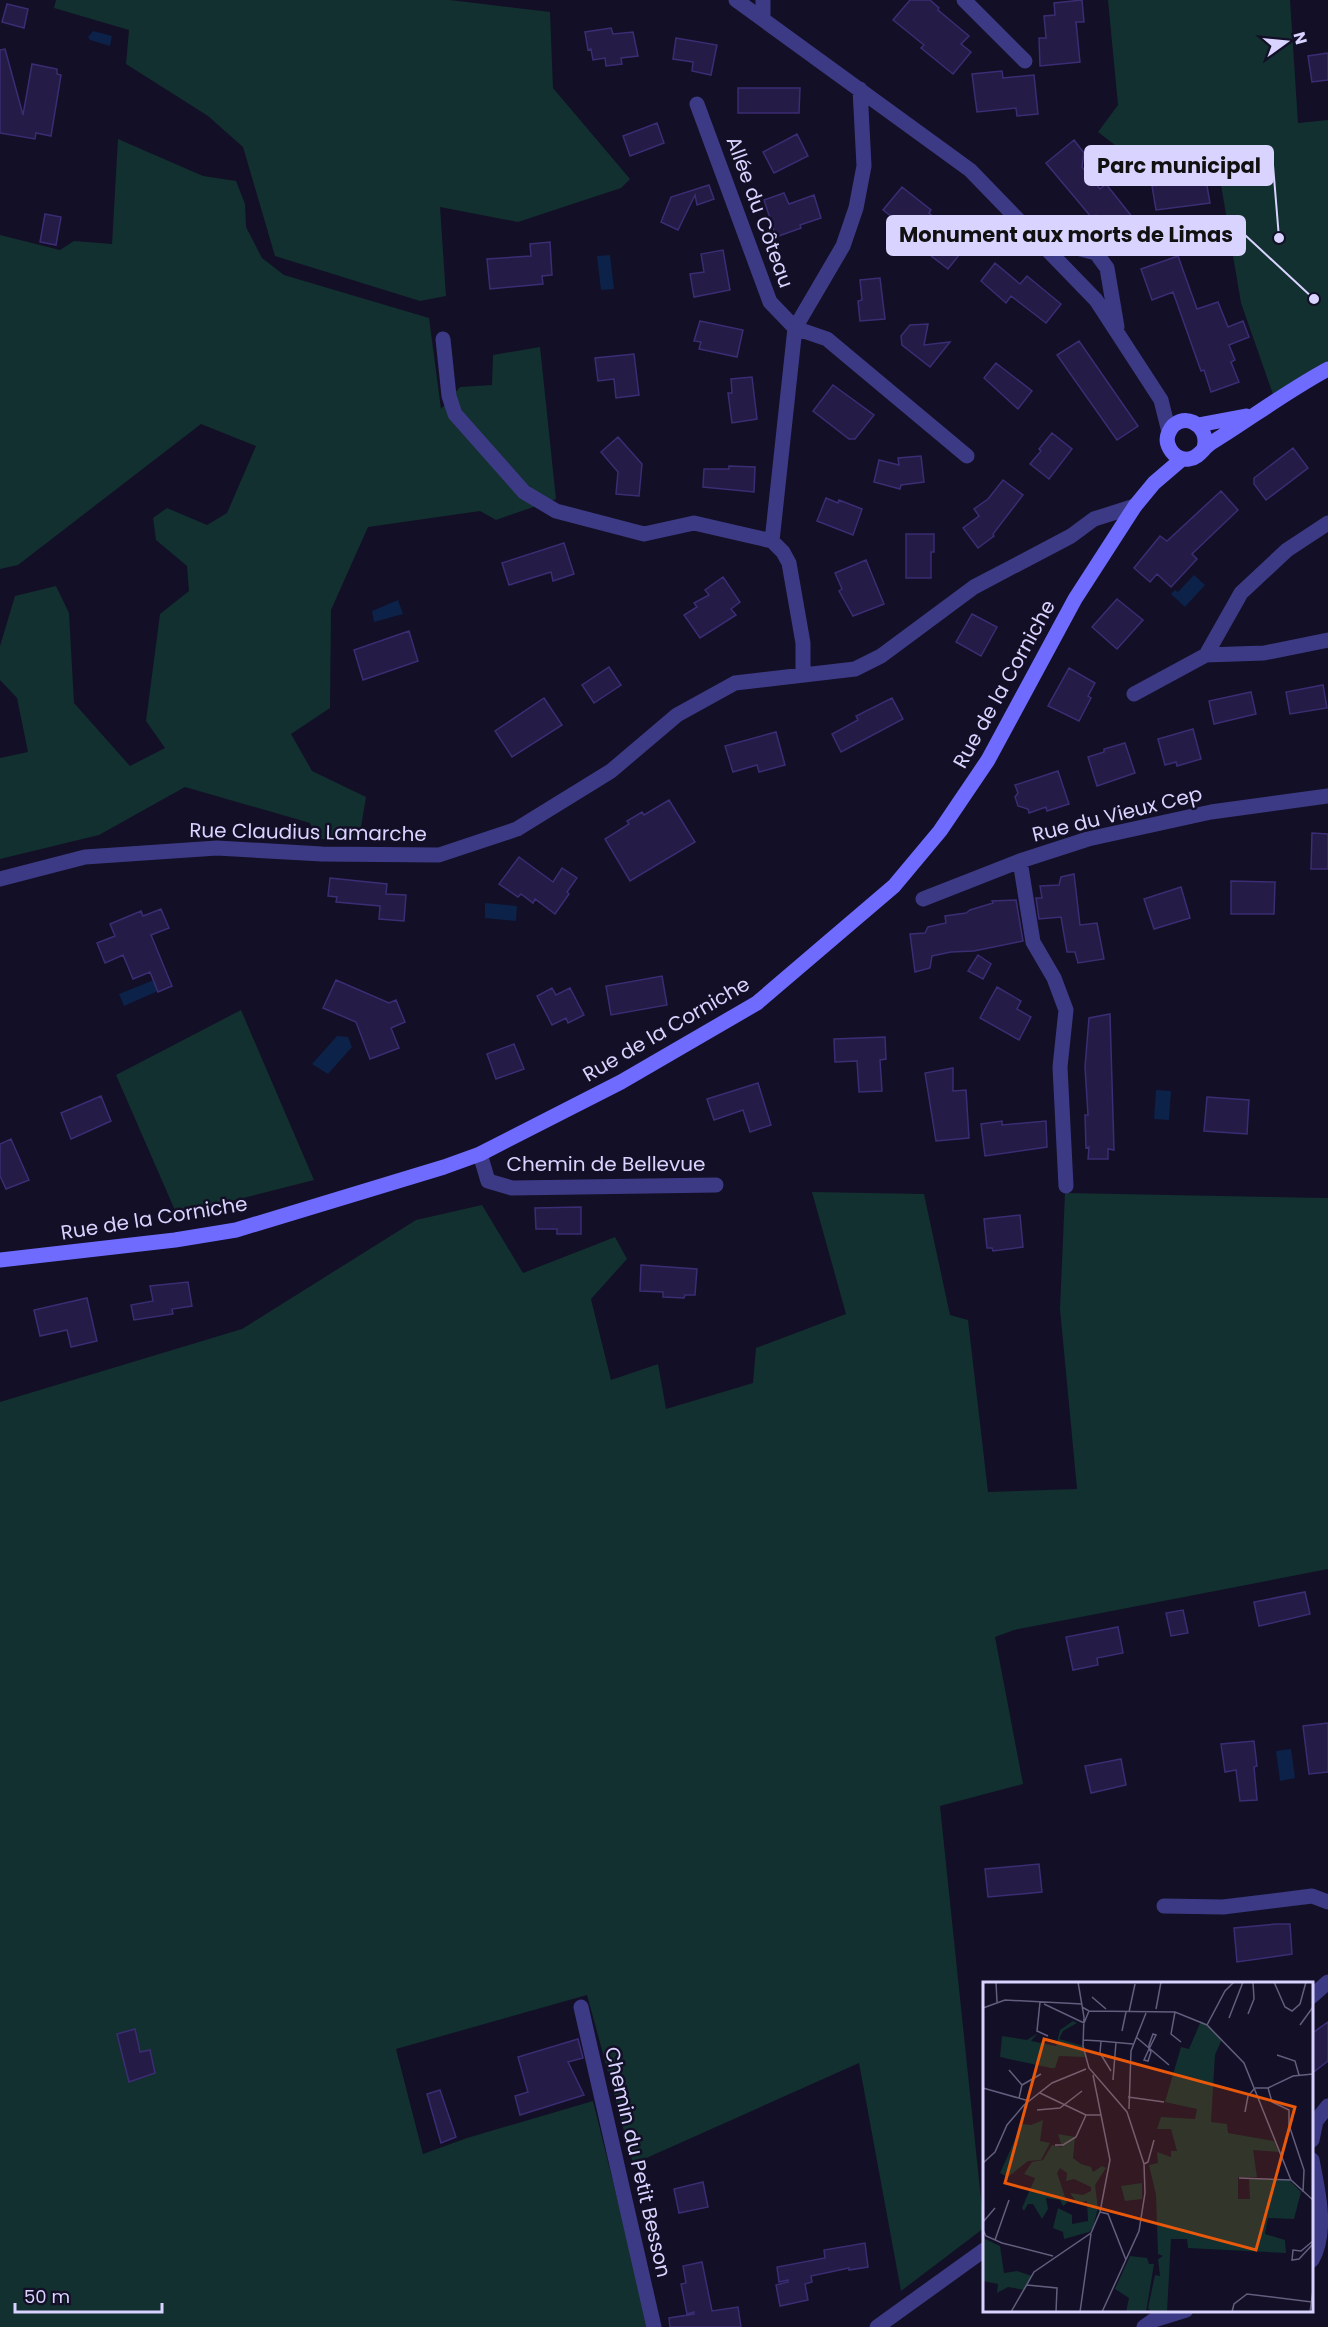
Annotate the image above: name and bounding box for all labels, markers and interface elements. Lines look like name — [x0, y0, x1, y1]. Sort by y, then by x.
north arrow — [1256, 12, 1316, 72]
text: N — [1287, 29, 1313, 47]
street label: Allée du Côteau — [720, 132, 800, 292]
callout: Parc municipal — [1085, 146, 1273, 185]
text: Parc municipal — [1097, 151, 1261, 180]
callout: Monument aux morts de Limas — [887, 216, 1245, 255]
text: Monument aux morts de Limas — [899, 220, 1233, 249]
street label: Rue de la Corniche — [946, 595, 1062, 773]
street label: Rue du Vieux Cep — [1029, 779, 1205, 849]
street label: Rue Claudius Lamarche — [189, 816, 427, 848]
street label: Rue de la Corniche — [577, 970, 755, 1088]
street label: Chemin de Bellevue — [507, 1150, 705, 1178]
street label: Rue de la Corniche — [59, 1189, 249, 1247]
inset map — [983, 1982, 1313, 2312]
street label: Chemin du Petit Besson — [598, 2044, 678, 2280]
scale bar — [15, 2276, 162, 2314]
text: 50 m — [24, 2284, 70, 2309]

